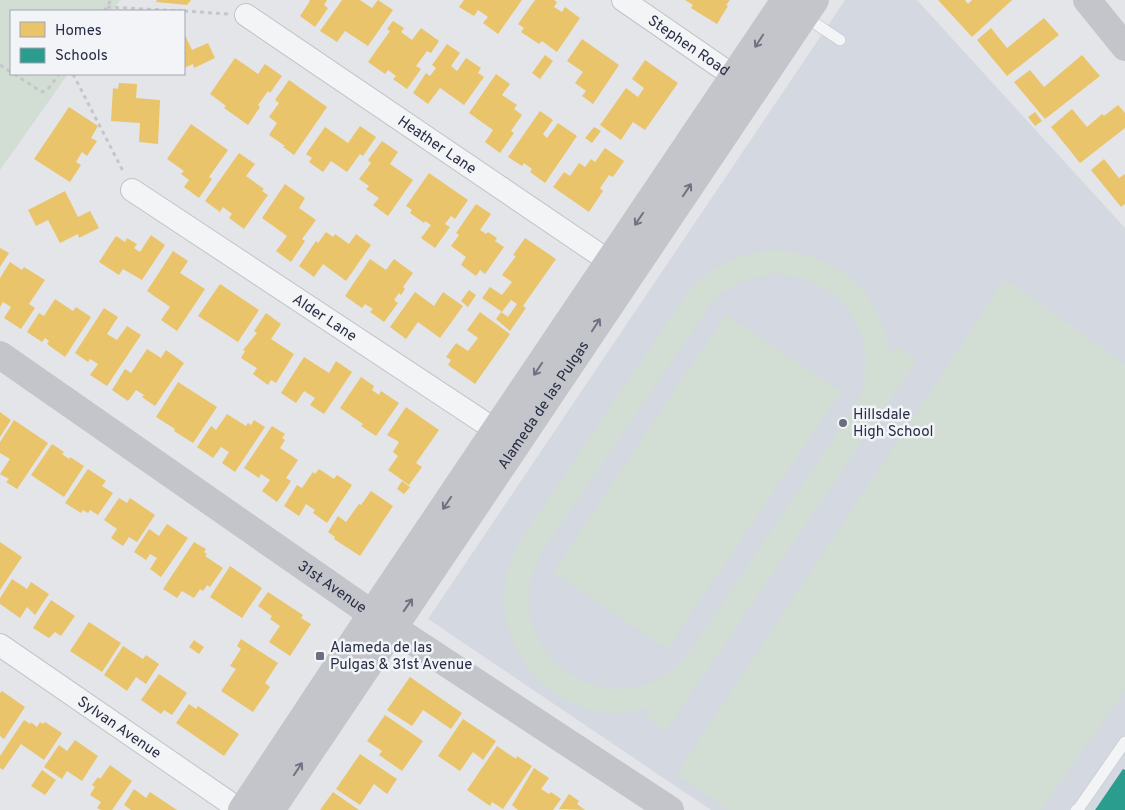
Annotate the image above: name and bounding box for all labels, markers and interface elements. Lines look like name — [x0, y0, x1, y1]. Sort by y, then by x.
legend — [10, 10, 185, 75]
street label: Stephen Road — [644, 12, 732, 81]
text: Homes — [55, 22, 102, 41]
one-way arrow — [753, 33, 763, 47]
text: Schools — [55, 47, 108, 66]
street label: Heather Lane — [393, 112, 479, 179]
one-way arrow — [682, 183, 692, 197]
one-way arrow — [634, 212, 644, 226]
street label: Alder Lane — [288, 290, 360, 347]
one-way arrow — [591, 318, 601, 332]
street label: Alameda de las Pulgas — [494, 338, 594, 474]
one-way arrow — [533, 361, 543, 375]
place label: Hillsdale High School — [853, 406, 934, 442]
marker: Hillsdale High School — [837, 417, 849, 429]
one-way arrow — [442, 496, 452, 510]
street label: 31st Avenue — [293, 557, 370, 618]
one-way arrow — [403, 598, 413, 612]
place label: Alameda de las Pulgas & 31st Avenue — [330, 639, 472, 675]
marker: Alameda de las Pulgas & 31st Avenue — [314, 650, 326, 662]
street label: Sylvan Avenue — [73, 693, 164, 764]
one-way arrow — [294, 763, 304, 777]

